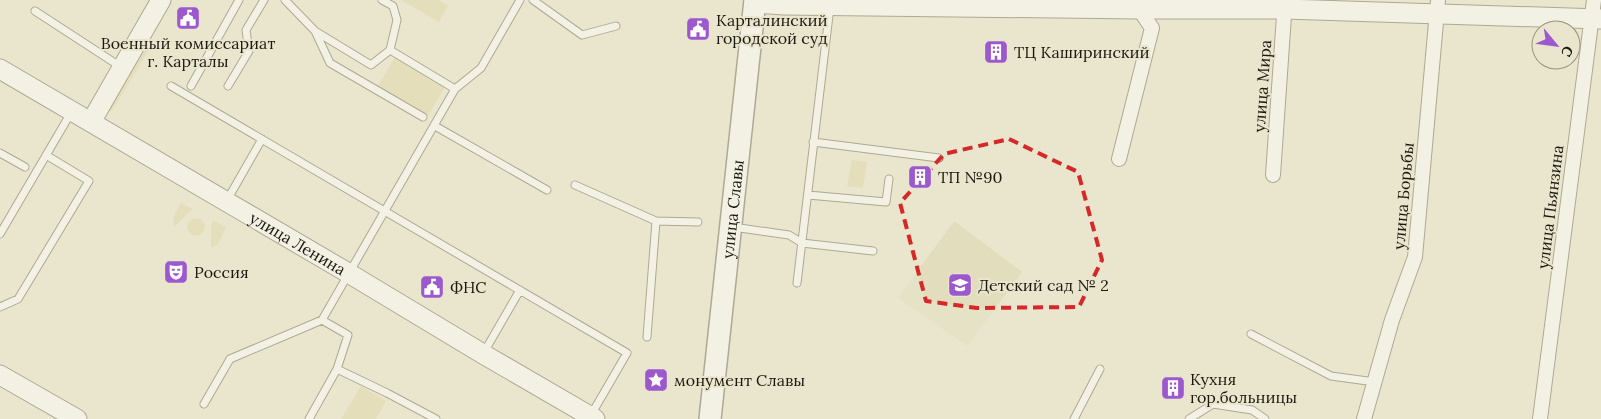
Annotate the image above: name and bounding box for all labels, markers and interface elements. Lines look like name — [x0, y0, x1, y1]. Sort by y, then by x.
public building icon: Военный комиссариат г. Карталы — [175, 5, 201, 31]
place label: Карталинский городской суд — [716, 10, 828, 48]
public building icon: Карталинский городской суд — [685, 16, 711, 42]
north arrow — [1531, 20, 1581, 70]
place label: Военный комиссариат г. Карталы — [101, 33, 275, 71]
building icon: ТЦ Каширинский — [983, 39, 1009, 65]
street label: улица Мира — [1249, 39, 1275, 133]
place label: ТЦ Каширинский — [1014, 42, 1150, 62]
text: С — [1557, 43, 1578, 60]
street label: улица Борьбы — [1388, 141, 1418, 251]
street label: улица Пьянзина — [1532, 144, 1568, 270]
street label: улица Славы — [717, 159, 748, 260]
building icon: ТП №90 — [907, 164, 933, 190]
place label: ТП №90 — [938, 167, 1002, 187]
street label: улица Ленина — [246, 207, 349, 279]
theatre icon: Россия — [163, 259, 189, 285]
place label: Россия — [194, 262, 249, 282]
school or university icon: Детский сад № 2 — [947, 272, 973, 298]
public building icon: ФНС — [419, 274, 445, 300]
place label: Детский сад № 2 — [978, 275, 1109, 295]
place label: ФНС — [450, 277, 486, 297]
place icon: монумент Славы — [643, 367, 669, 393]
place label: Кухня гор.больницы — [1190, 369, 1297, 407]
place label: монумент Славы — [674, 370, 805, 390]
building icon: Кухня гор.больницы — [1160, 375, 1186, 401]

